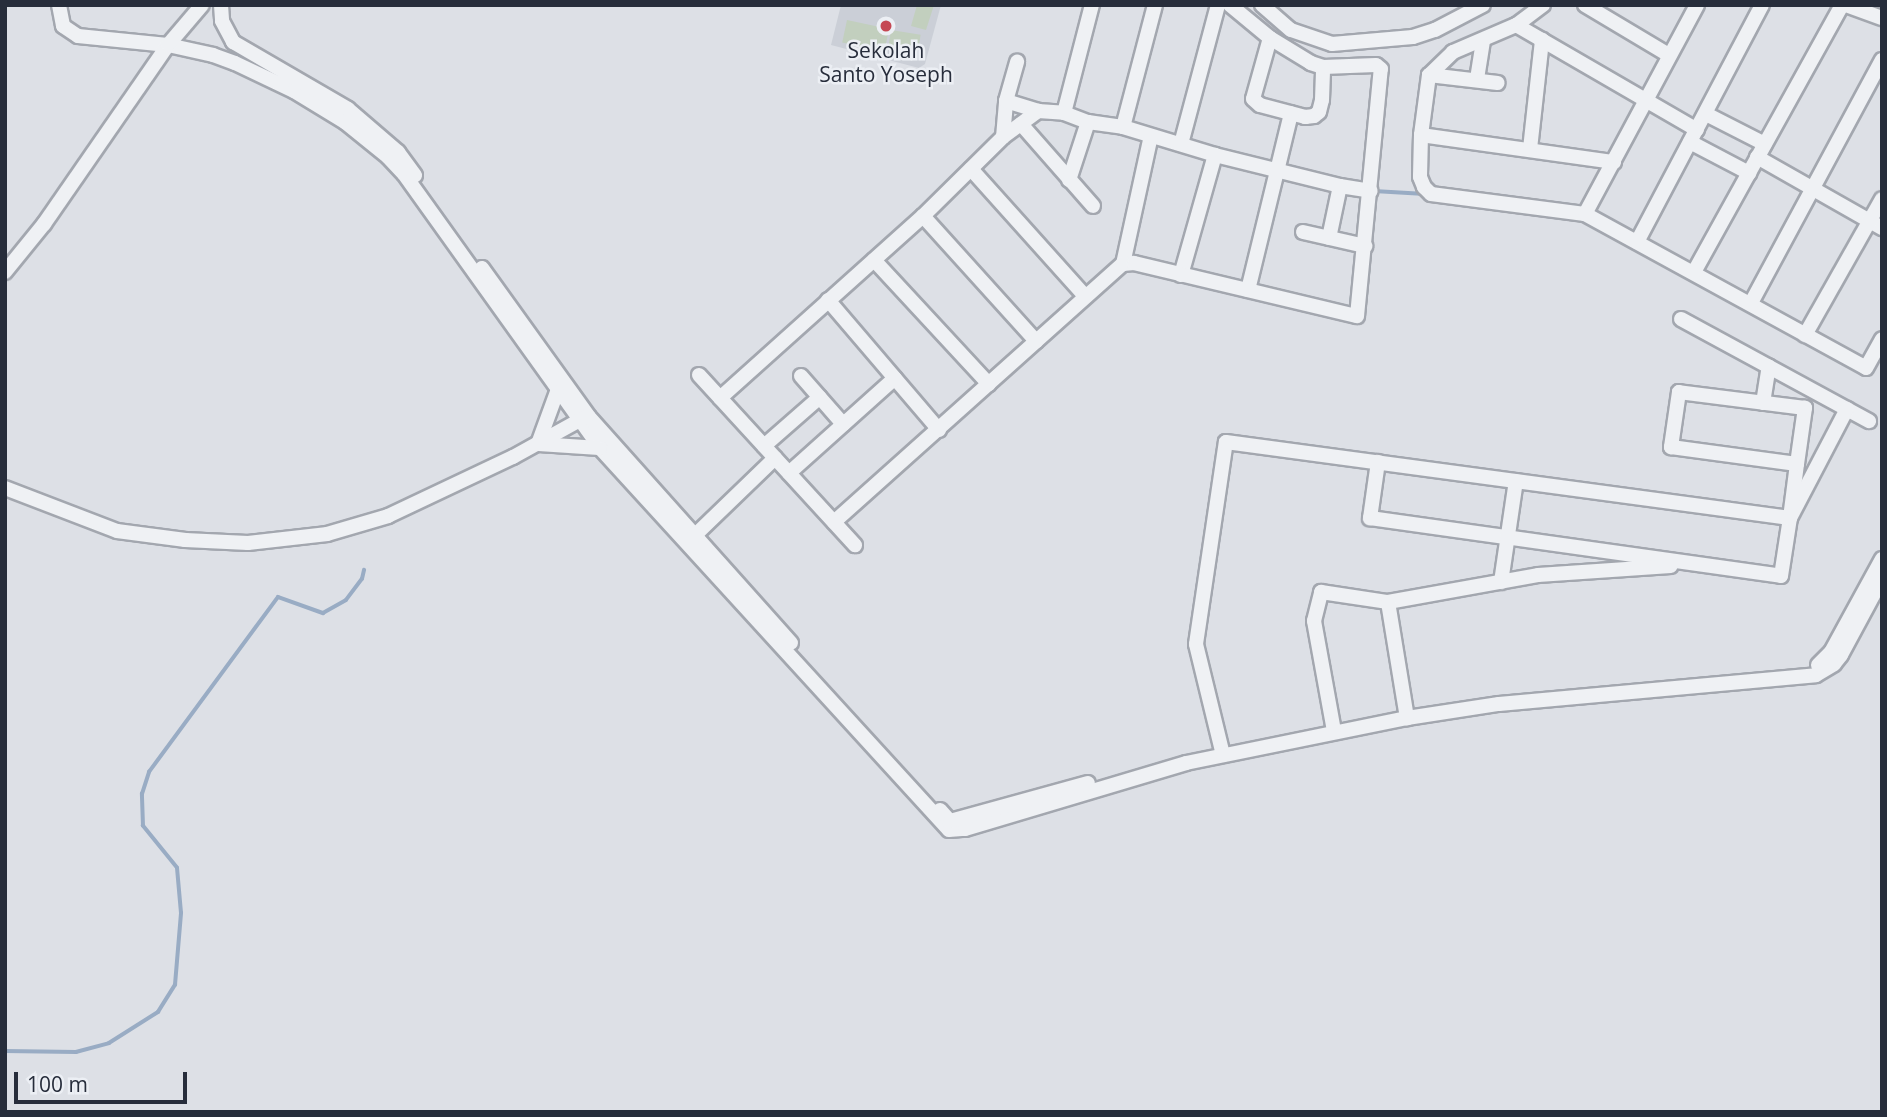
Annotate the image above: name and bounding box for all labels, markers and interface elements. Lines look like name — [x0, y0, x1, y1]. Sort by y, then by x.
marker: Sekolah Santo Yoseph — [878, 18, 894, 34]
place label: Sekolah Santo Yoseph — [819, 37, 953, 87]
scale bar — [18, 1058, 191, 1102]
text: 100 m — [27, 1070, 88, 1098]

